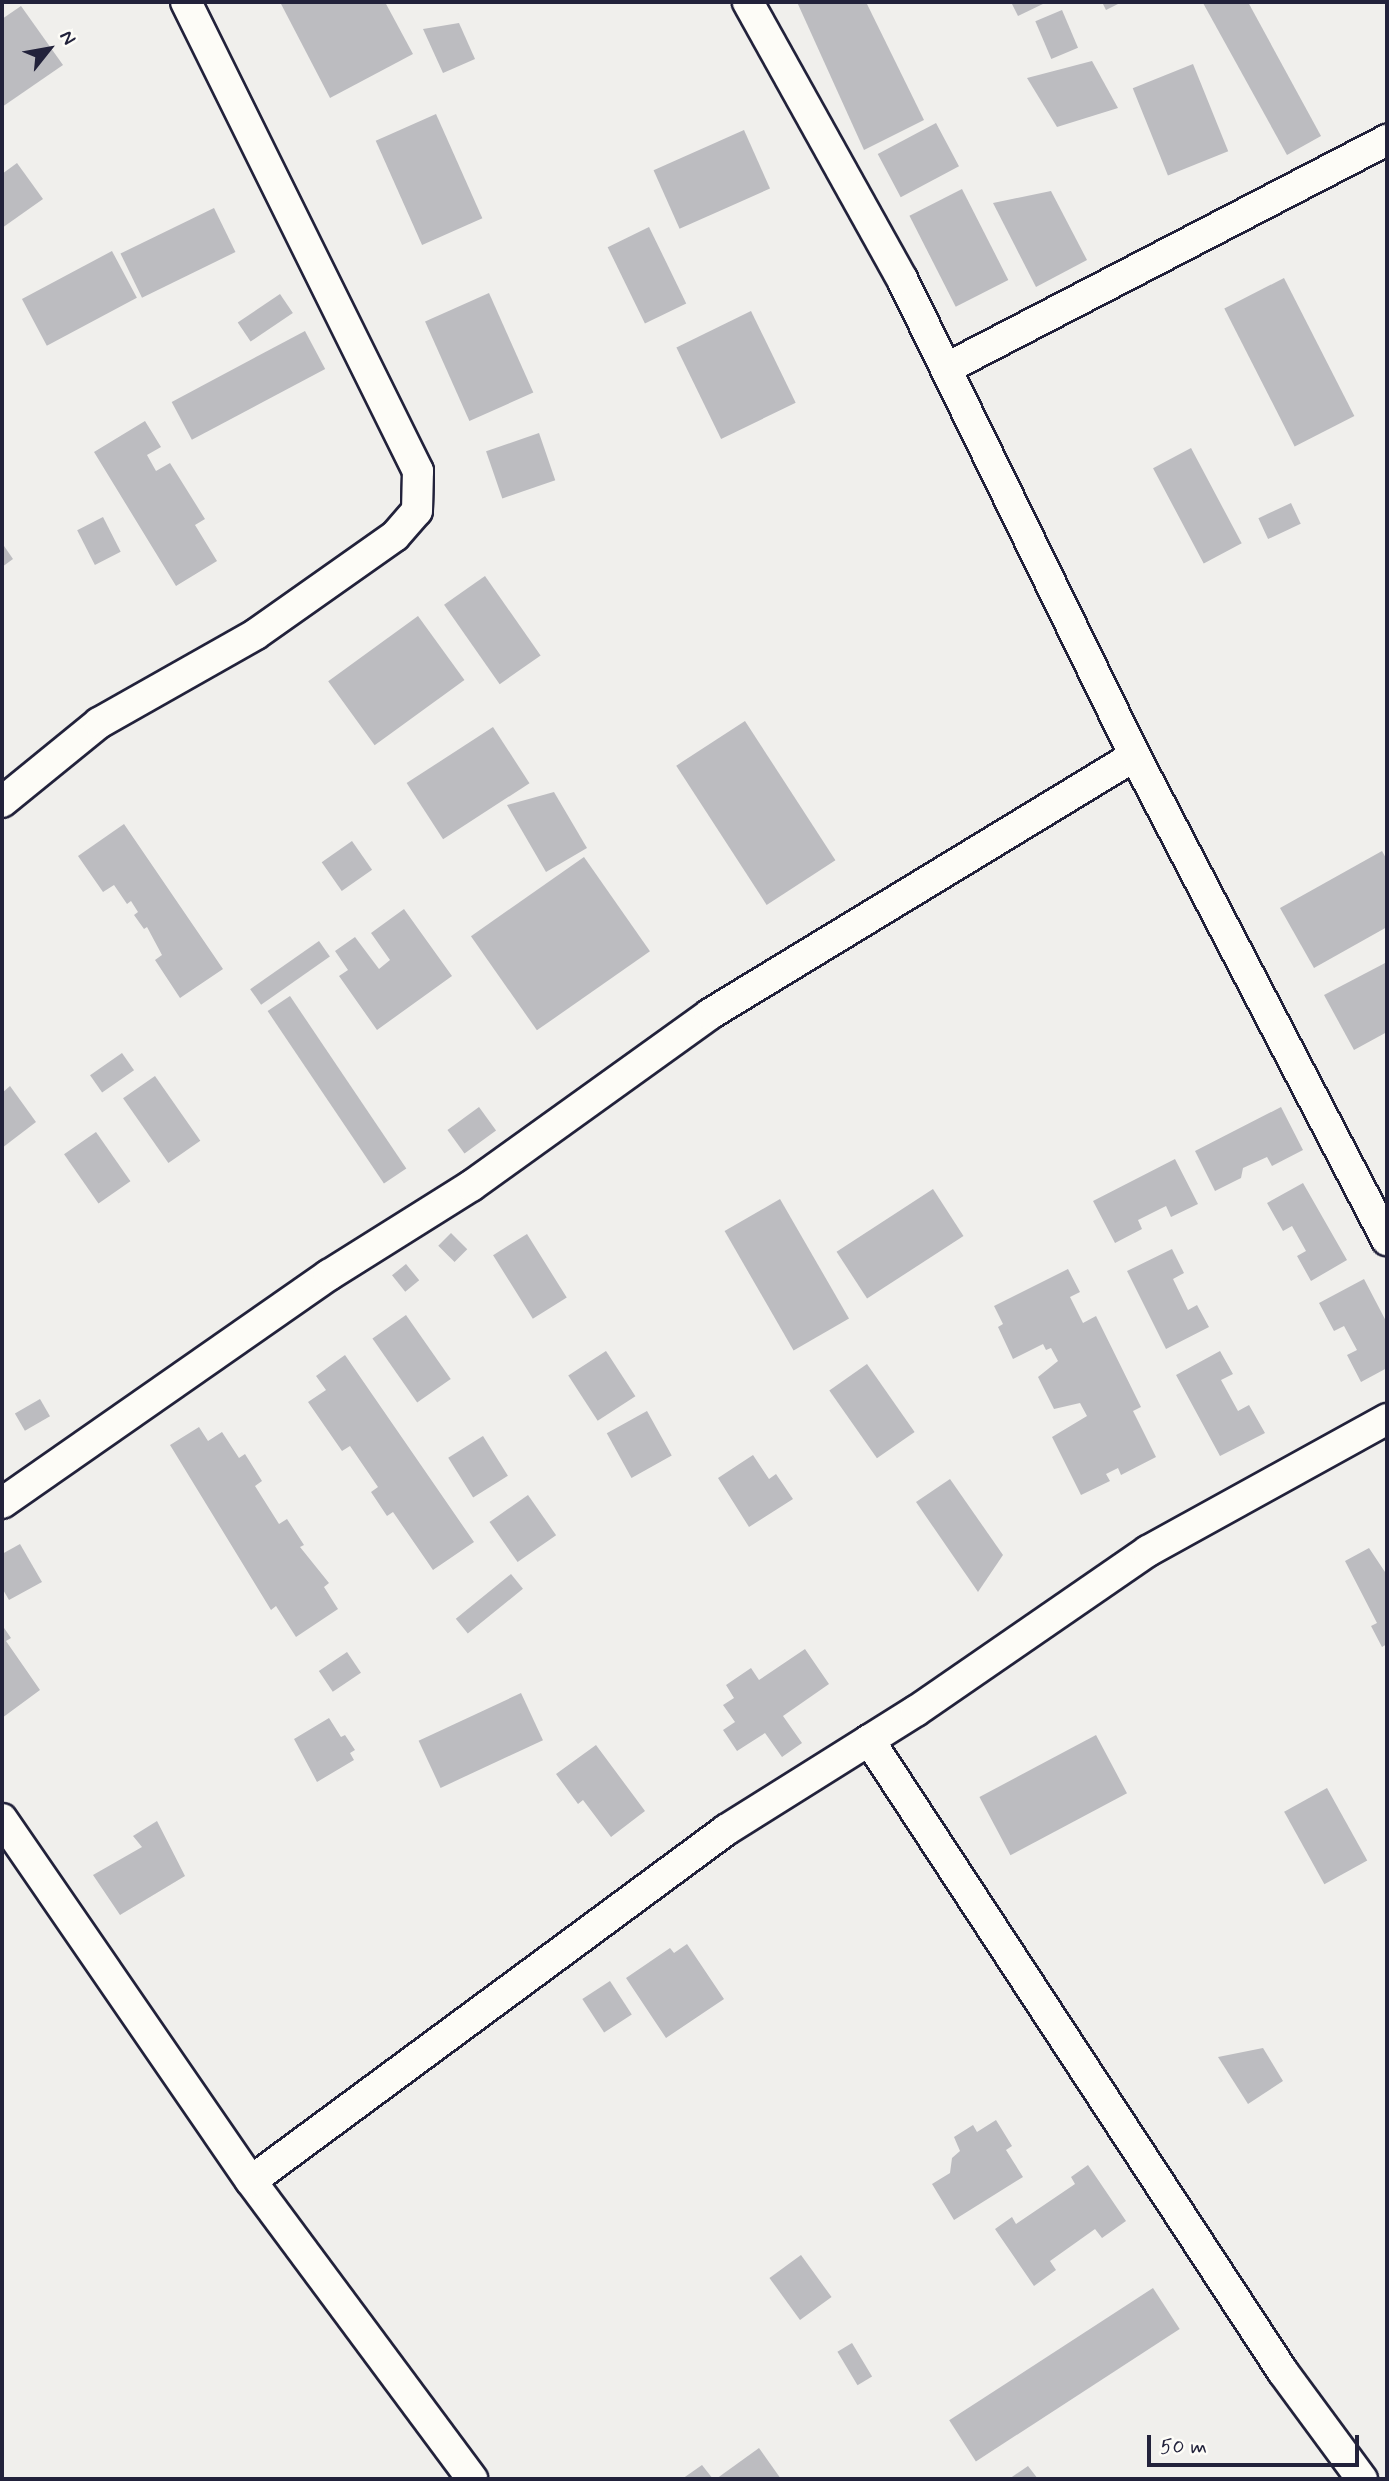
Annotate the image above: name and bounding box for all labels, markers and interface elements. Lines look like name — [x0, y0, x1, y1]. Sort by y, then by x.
north arrow — [14, 14, 84, 84]
text: N — [53, 26, 81, 50]
scale bar — [1151, 2422, 1363, 2466]
text: 50 m — [1160, 2433, 1207, 2461]

